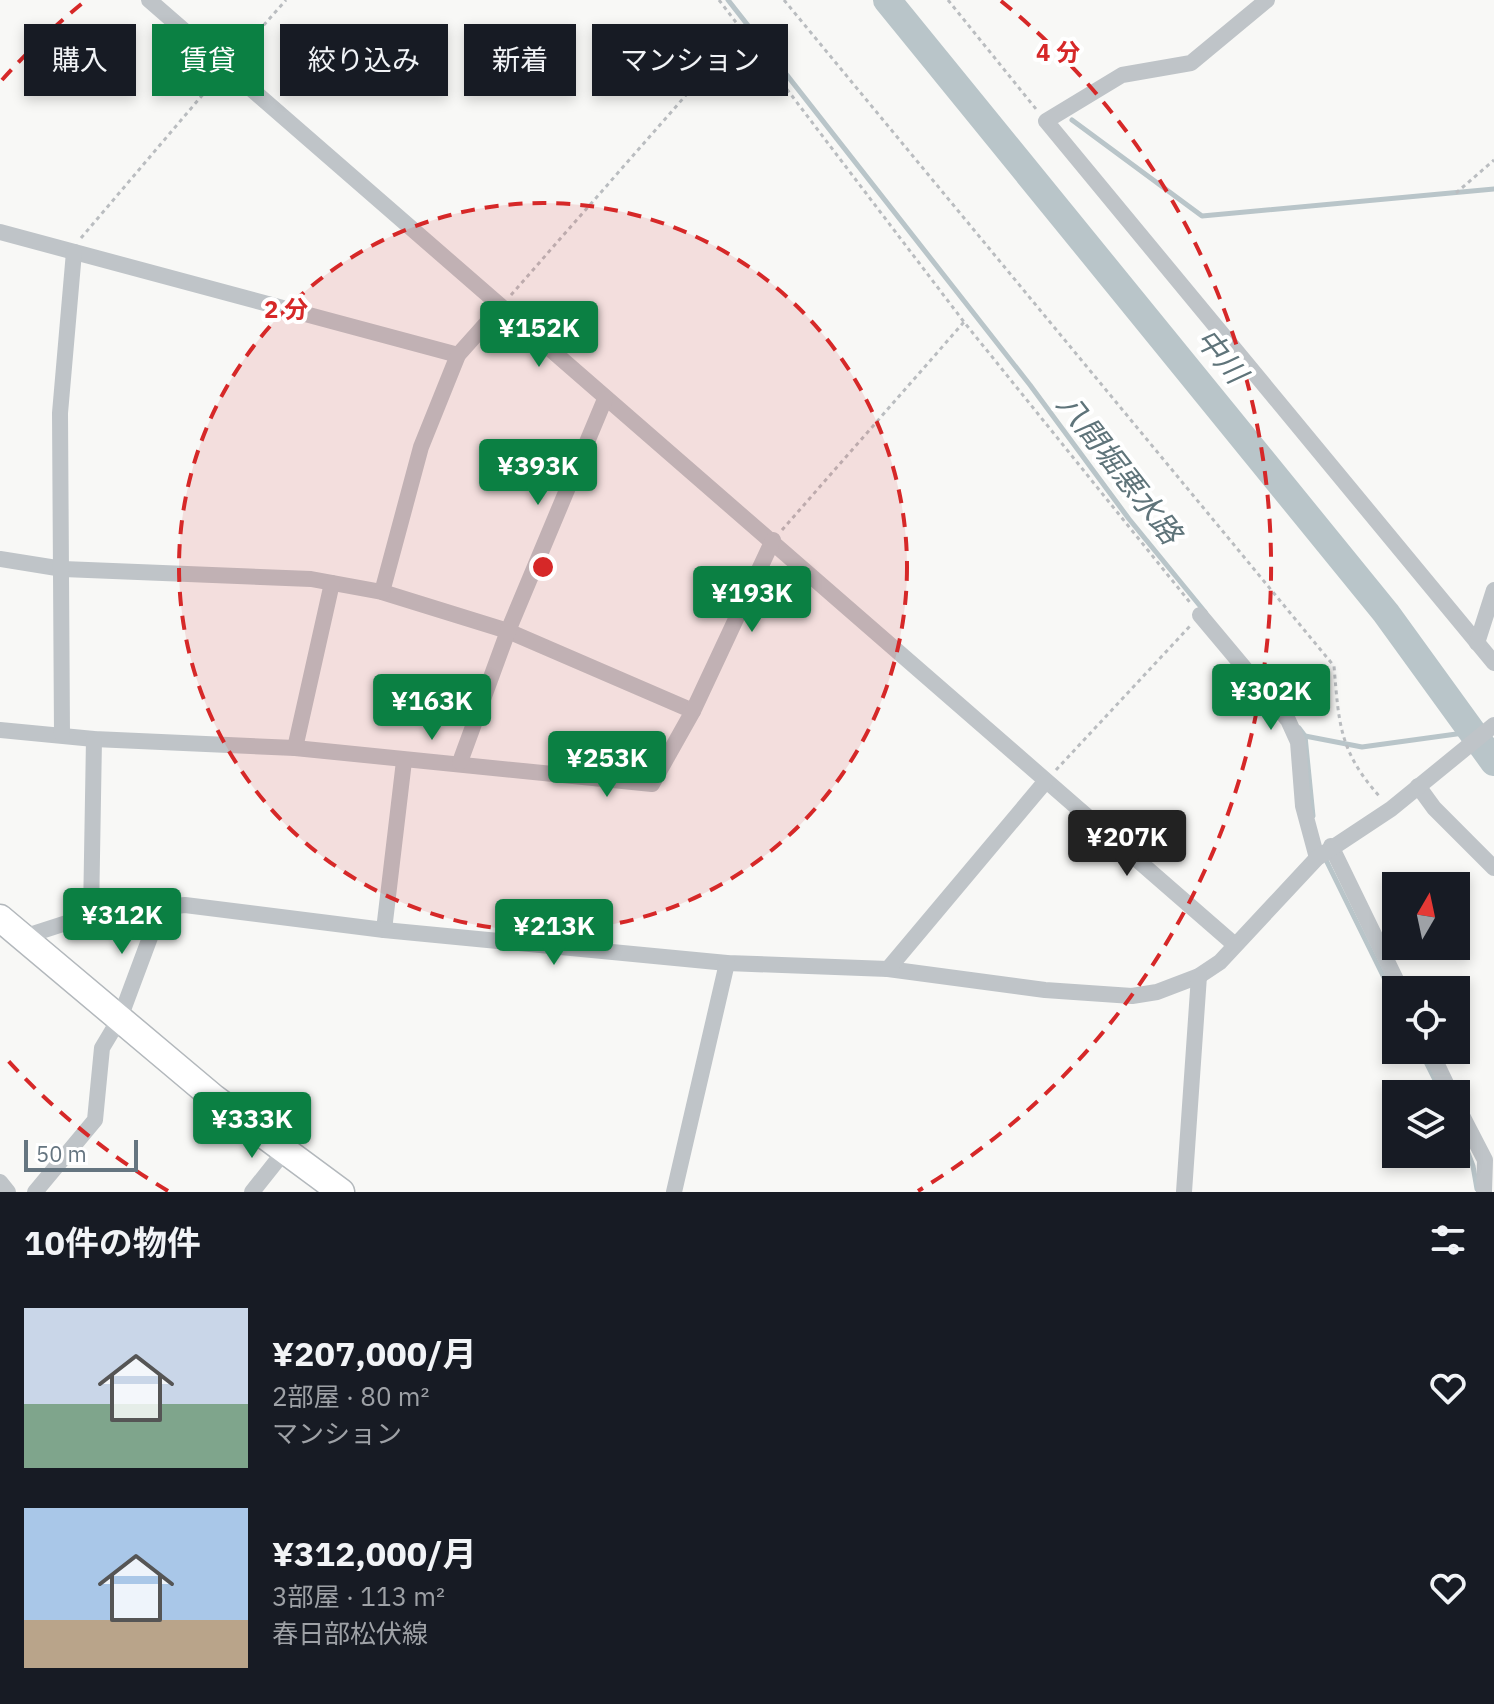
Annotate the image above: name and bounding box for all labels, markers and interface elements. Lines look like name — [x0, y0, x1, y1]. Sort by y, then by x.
chip: 購入 — [24, 24, 136, 96]
chip: 賃貸 — [152, 24, 264, 96]
chip: 絞り込み — [280, 24, 448, 96]
chip: 新着 — [464, 24, 576, 96]
chip: マンション — [592, 24, 788, 96]
text: 4 分 — [1036, 36, 1080, 68]
text: 2 分 — [264, 293, 308, 325]
pin: ¥152K — [483, 301, 595, 369]
text: ¥152K — [498, 310, 580, 344]
water label: 中川 — [1188, 319, 1258, 393]
water label: 八間堀悪水路 — [1049, 385, 1193, 553]
pin: ¥393K — [482, 439, 594, 507]
text: ¥393K — [497, 448, 579, 482]
centre of rings — [529, 553, 557, 581]
pin: ¥193K — [696, 566, 808, 634]
text: ¥193K — [711, 575, 793, 609]
pin: ¥302K — [1215, 664, 1327, 732]
text: ¥302K — [1230, 673, 1312, 707]
pin: ¥163K — [376, 674, 488, 742]
text: ¥163K — [391, 683, 473, 717]
pin: ¥253K — [551, 731, 663, 799]
text: ¥253K — [566, 740, 648, 774]
pin: ¥207K — [1071, 810, 1183, 878]
text: ¥207K — [1086, 819, 1168, 853]
north arrow — [1382, 872, 1470, 960]
map controls — [1382, 872, 1470, 1168]
pin: ¥312K — [66, 888, 178, 956]
text: ¥312K — [81, 897, 163, 931]
pin: ¥213K — [498, 899, 610, 967]
text: ¥213K — [513, 908, 595, 942]
button: locate — [1382, 976, 1470, 1064]
button: layers — [1382, 1080, 1470, 1168]
pin: ¥333K — [196, 1092, 308, 1160]
text: ¥333K — [211, 1101, 293, 1135]
scale bar — [24, 1136, 138, 1172]
text: 50 m — [36, 1139, 87, 1168]
icon: filters — [1426, 1218, 1470, 1262]
text: 10件の物件 — [24, 1220, 201, 1264]
text: ¥207,000/月 — [272, 1331, 477, 1375]
icon: home — [88, 1340, 184, 1436]
icon: heart — [1426, 1366, 1470, 1410]
text: 2部屋 · 80 m² — [272, 1379, 429, 1413]
text: マンション — [272, 1416, 402, 1450]
text: ¥312,000/月 — [272, 1531, 477, 1575]
icon: home — [88, 1540, 184, 1636]
icon: heart — [1426, 1566, 1470, 1610]
text: 3部屋 · 113 m² — [272, 1579, 445, 1613]
text: 春日部松伏線 — [272, 1616, 428, 1650]

